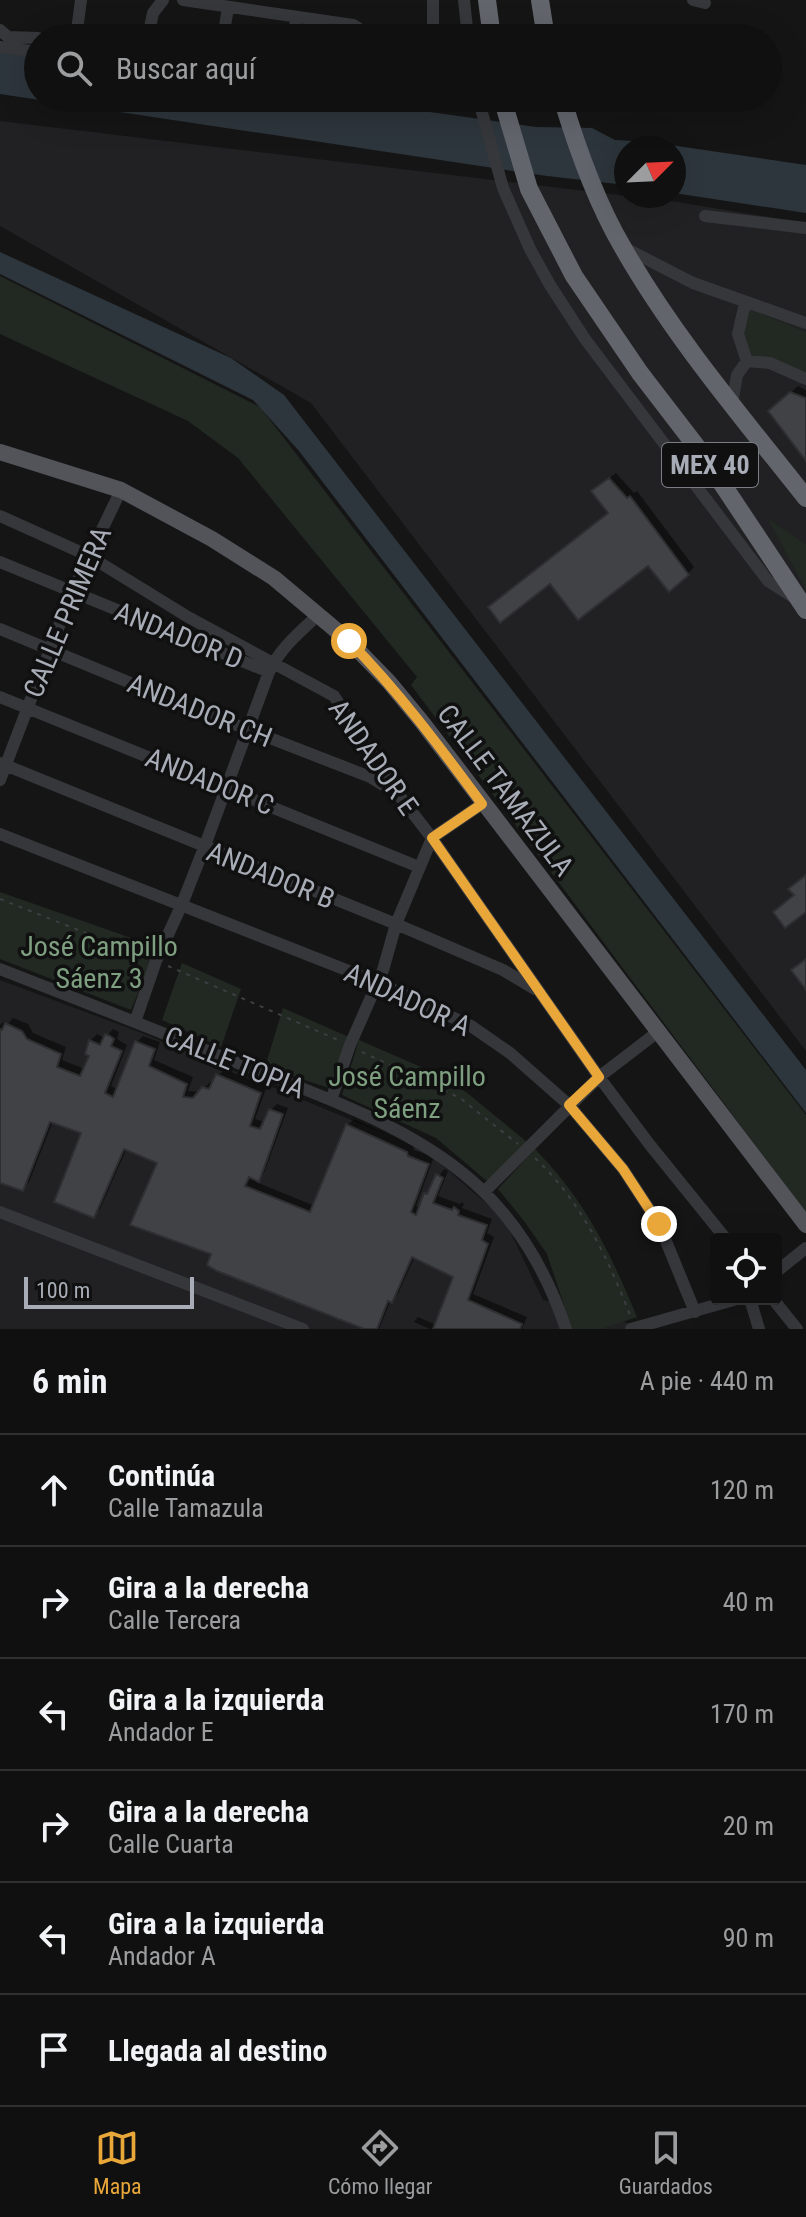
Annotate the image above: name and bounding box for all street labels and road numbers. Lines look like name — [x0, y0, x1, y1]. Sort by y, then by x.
road number: MEX 40 — [662, 443, 758, 487]
street label: CALLE PRIMERA — [17, 522, 118, 703]
street label: ANDADOR D — [110, 595, 248, 676]
street label: ANDADOR CH — [123, 667, 277, 754]
street label: ANDADOR E — [322, 693, 425, 821]
street label: CALLE TAMAZULA — [431, 698, 581, 882]
street label: ANDADOR C — [141, 741, 279, 822]
street label: ANDADOR B — [202, 835, 339, 916]
street label: ANDADOR A — [339, 956, 476, 1043]
street label: CALLE TOPIA — [160, 1019, 310, 1106]

